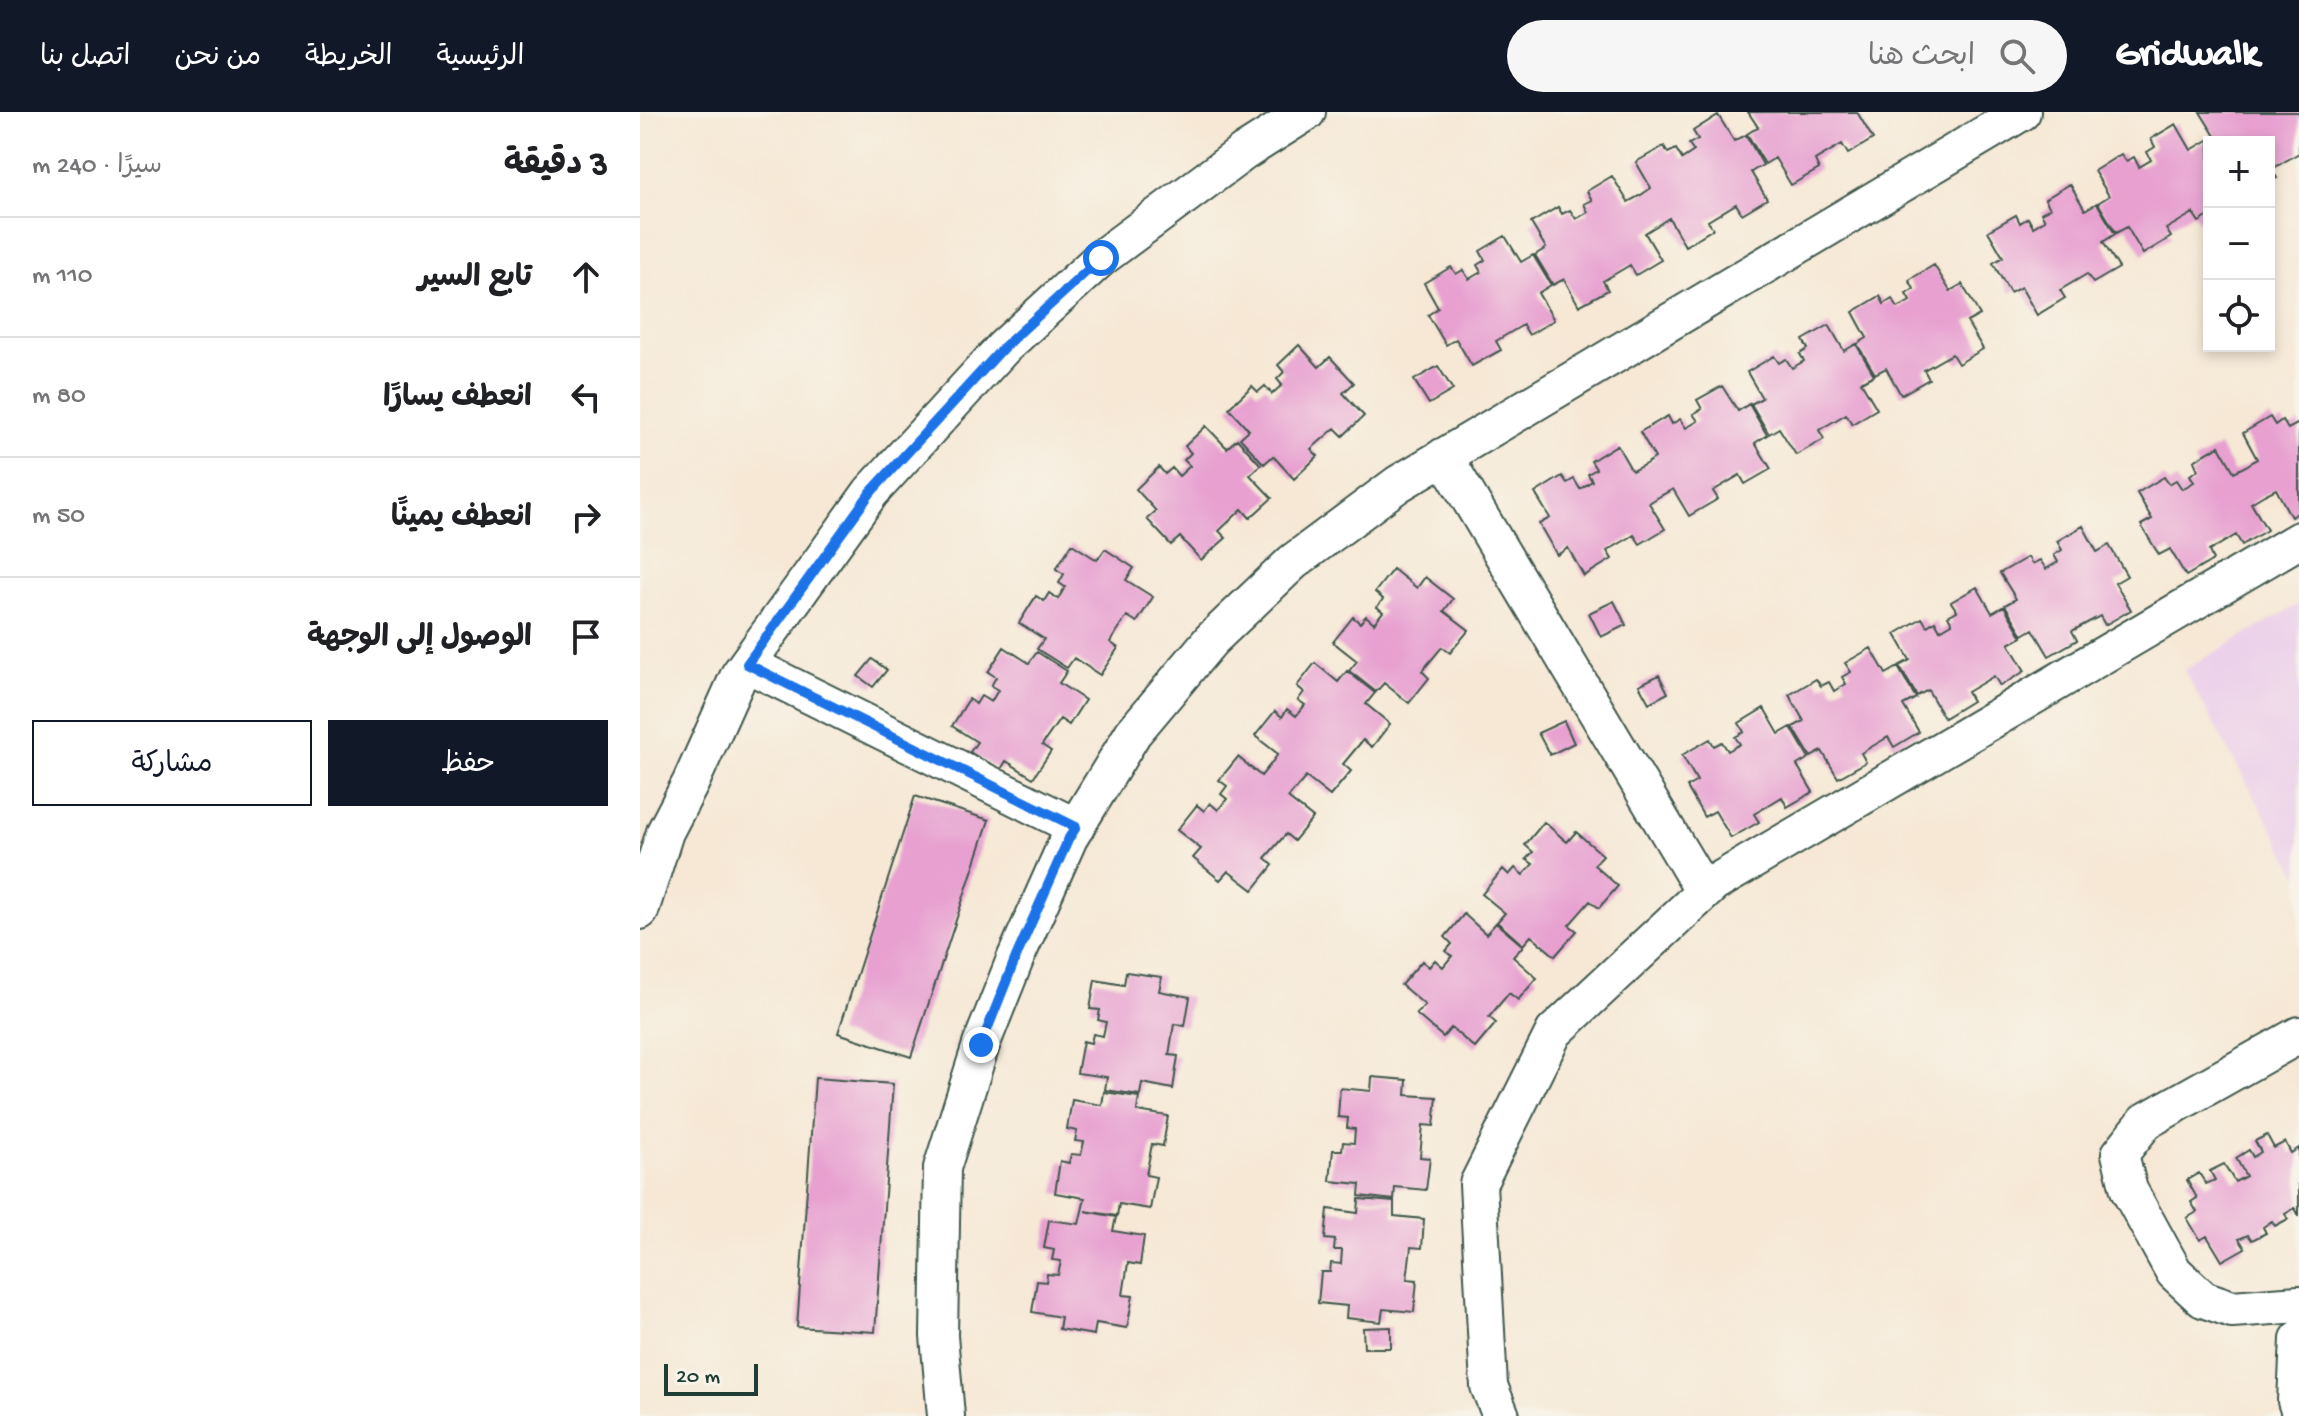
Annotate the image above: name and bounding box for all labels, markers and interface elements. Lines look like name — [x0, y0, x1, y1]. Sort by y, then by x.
search box — [1507, 20, 2067, 92]
icon: search — [1995, 34, 2039, 78]
text: Gridwalk — [2115, 34, 2259, 78]
text: ابحث هنا — [1868, 41, 1975, 76]
text: اتصل بنا — [40, 42, 130, 75]
text: من نحن — [174, 42, 261, 75]
text: الخريطة — [305, 42, 392, 75]
text: الرئيسية — [436, 42, 524, 75]
map controls — [2203, 136, 2275, 352]
button: + — [2203, 136, 2275, 208]
text: 3 دقيقة — [504, 147, 608, 187]
text: سيرًا · 240 m — [32, 152, 162, 183]
button: − — [2203, 208, 2275, 280]
route start — [1083, 240, 1119, 276]
icon: ahead — [564, 255, 608, 299]
text: 110 m — [32, 262, 92, 293]
text: تابع السير — [418, 262, 532, 297]
button: locate — [2203, 280, 2275, 352]
icon: left — [564, 375, 608, 419]
text: 80 m — [32, 382, 86, 413]
text: انعطف يسارًا — [383, 382, 532, 417]
icon: right — [564, 495, 608, 539]
text: 50 m — [32, 502, 85, 533]
text: انعطف يمينًا — [391, 502, 532, 537]
icon: arrive — [564, 615, 608, 659]
text: الوصول إلى الوجهة — [307, 622, 532, 657]
button: مشاركة — [32, 720, 312, 806]
button: حفظ — [328, 720, 608, 806]
route end — [963, 1027, 999, 1063]
scale bar — [664, 1360, 758, 1396]
text: 20 m — [676, 1365, 720, 1391]

